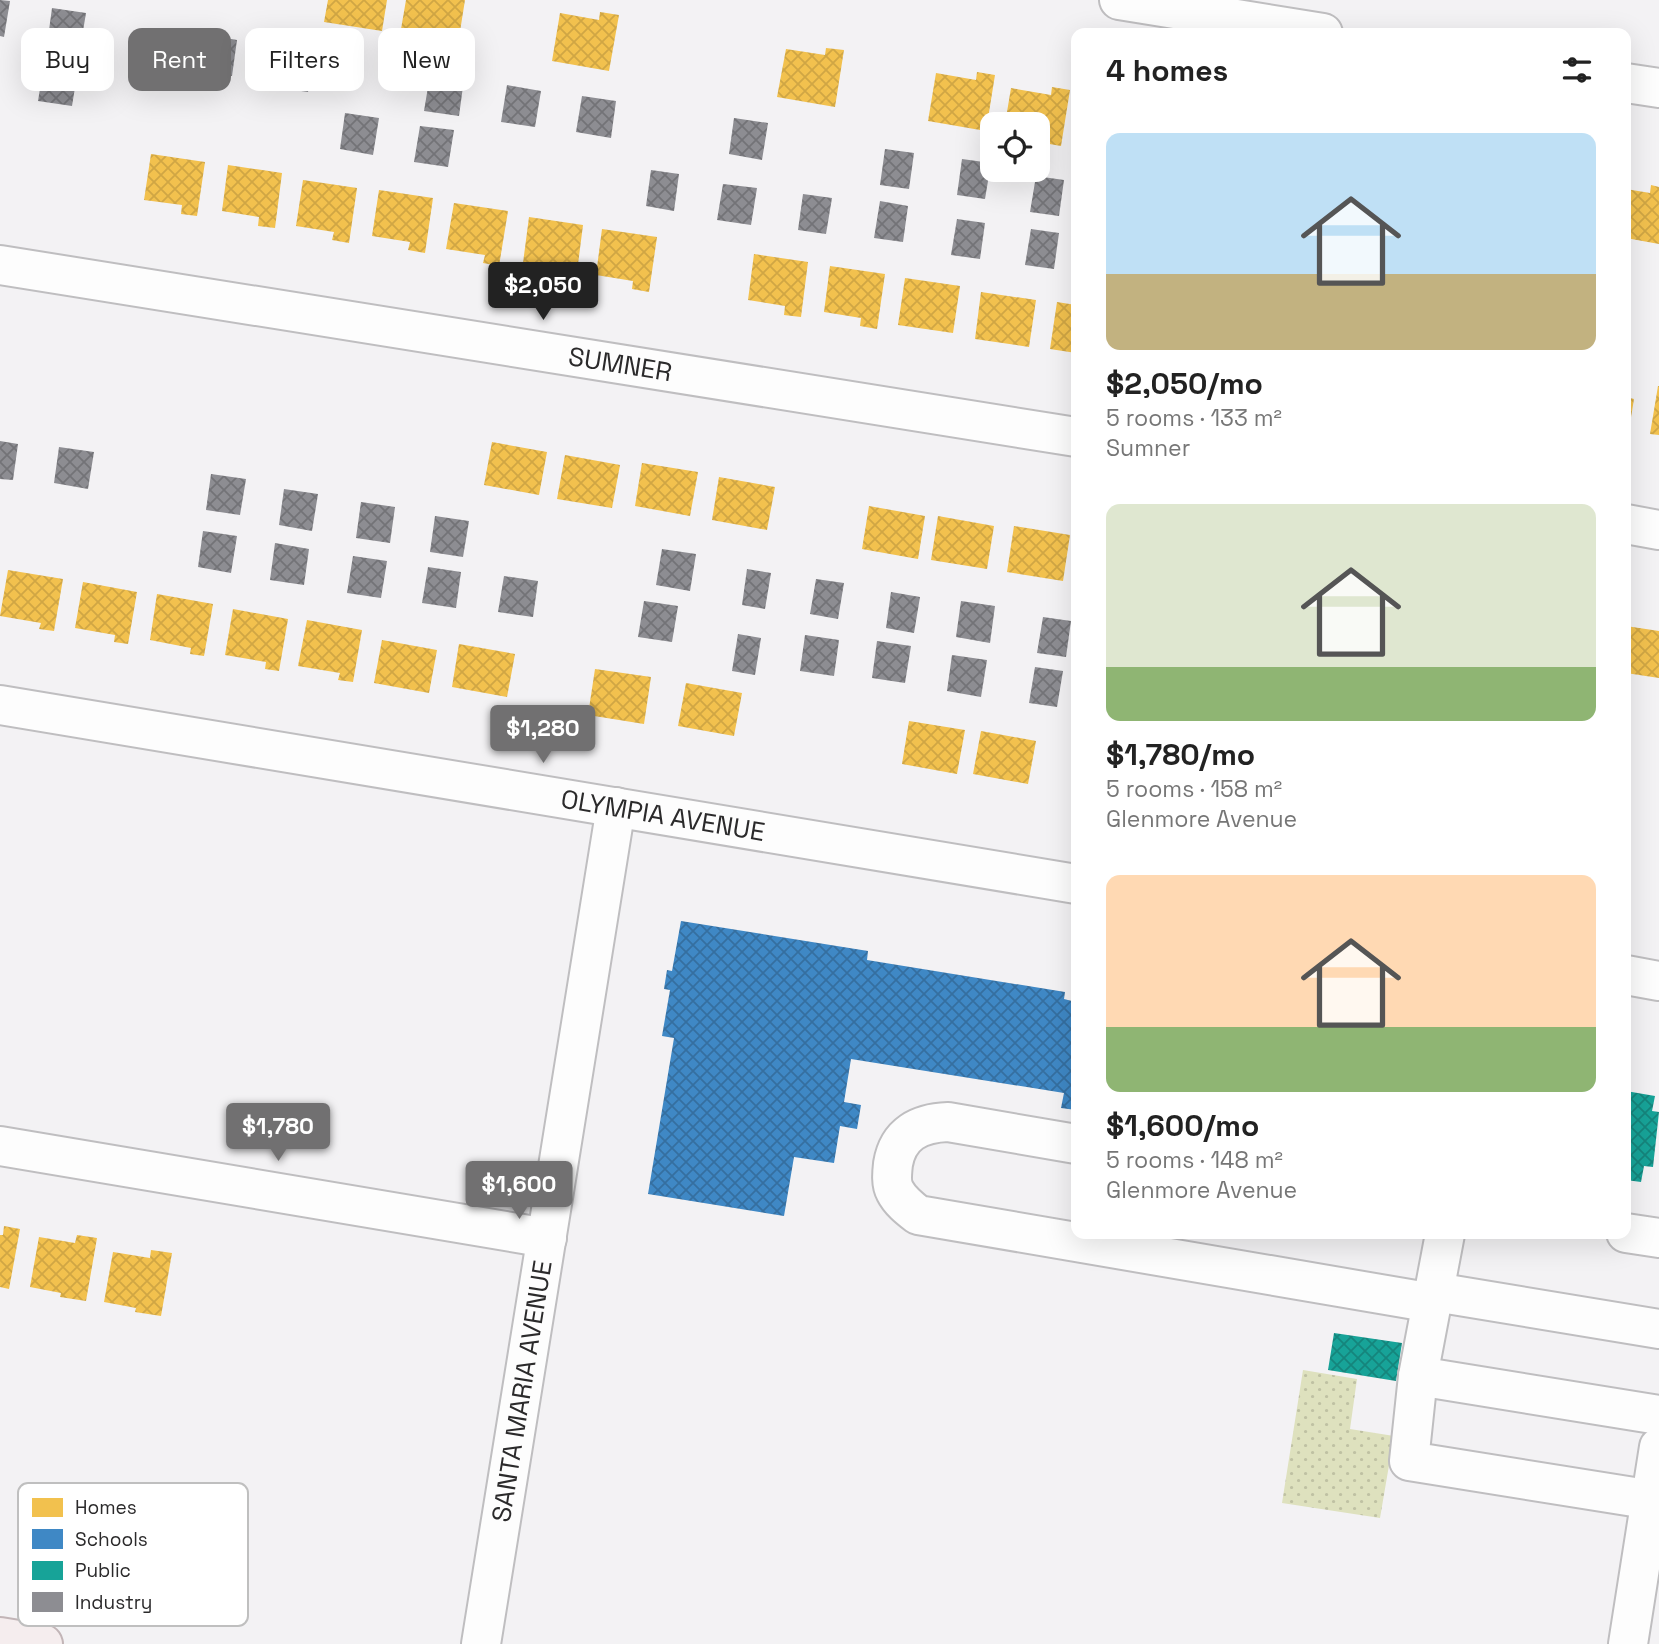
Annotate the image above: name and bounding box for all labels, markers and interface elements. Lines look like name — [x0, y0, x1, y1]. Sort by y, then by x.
chip: Buy — [21, 28, 114, 91]
chip: Rent — [128, 28, 231, 91]
chip: Filters — [245, 28, 364, 91]
chip: New — [378, 28, 475, 91]
text: 4 homes — [1106, 51, 1228, 90]
icon: filters — [1558, 51, 1596, 89]
map controls — [980, 112, 1050, 182]
button: locate — [980, 112, 1050, 182]
icon: home — [1288, 178, 1414, 304]
pin: $2,050 — [486, 262, 600, 322]
text: $2,050 — [504, 270, 582, 300]
street label: SUMNER — [566, 339, 674, 389]
text: $2,050/mo — [1106, 364, 1263, 403]
text: 5 rooms · 133 m² — [1106, 403, 1282, 433]
text: Sumner — [1106, 433, 1190, 463]
icon: home — [1288, 549, 1414, 675]
pin: $1,280 — [486, 706, 600, 765]
text: $1,280 — [506, 713, 580, 743]
text: $1,780/mo — [1106, 735, 1255, 774]
text: 5 rooms · 158 m² — [1106, 774, 1282, 804]
street label: OLYMPIA AVENUE — [558, 782, 767, 849]
text: Glenmore Avenue — [1106, 804, 1297, 834]
icon: home — [1288, 920, 1414, 1046]
pin: $1,780 — [221, 1104, 335, 1163]
text: $1,600/mo — [1106, 1106, 1259, 1145]
text: $1,780 — [242, 1111, 314, 1141]
text: 5 rooms · 148 m² — [1106, 1145, 1283, 1175]
pin: $1,600 — [462, 1162, 576, 1221]
text: $1,600 — [482, 1169, 556, 1199]
text: Glenmore Avenue — [1106, 1175, 1297, 1205]
street label: SANTA MARIA AVENUE — [484, 1258, 560, 1525]
legend — [18, 1483, 248, 1626]
text: Homes — [75, 1495, 137, 1520]
text: Schools — [75, 1527, 148, 1552]
text: Public — [75, 1558, 131, 1583]
text: Industry — [75, 1590, 152, 1615]

